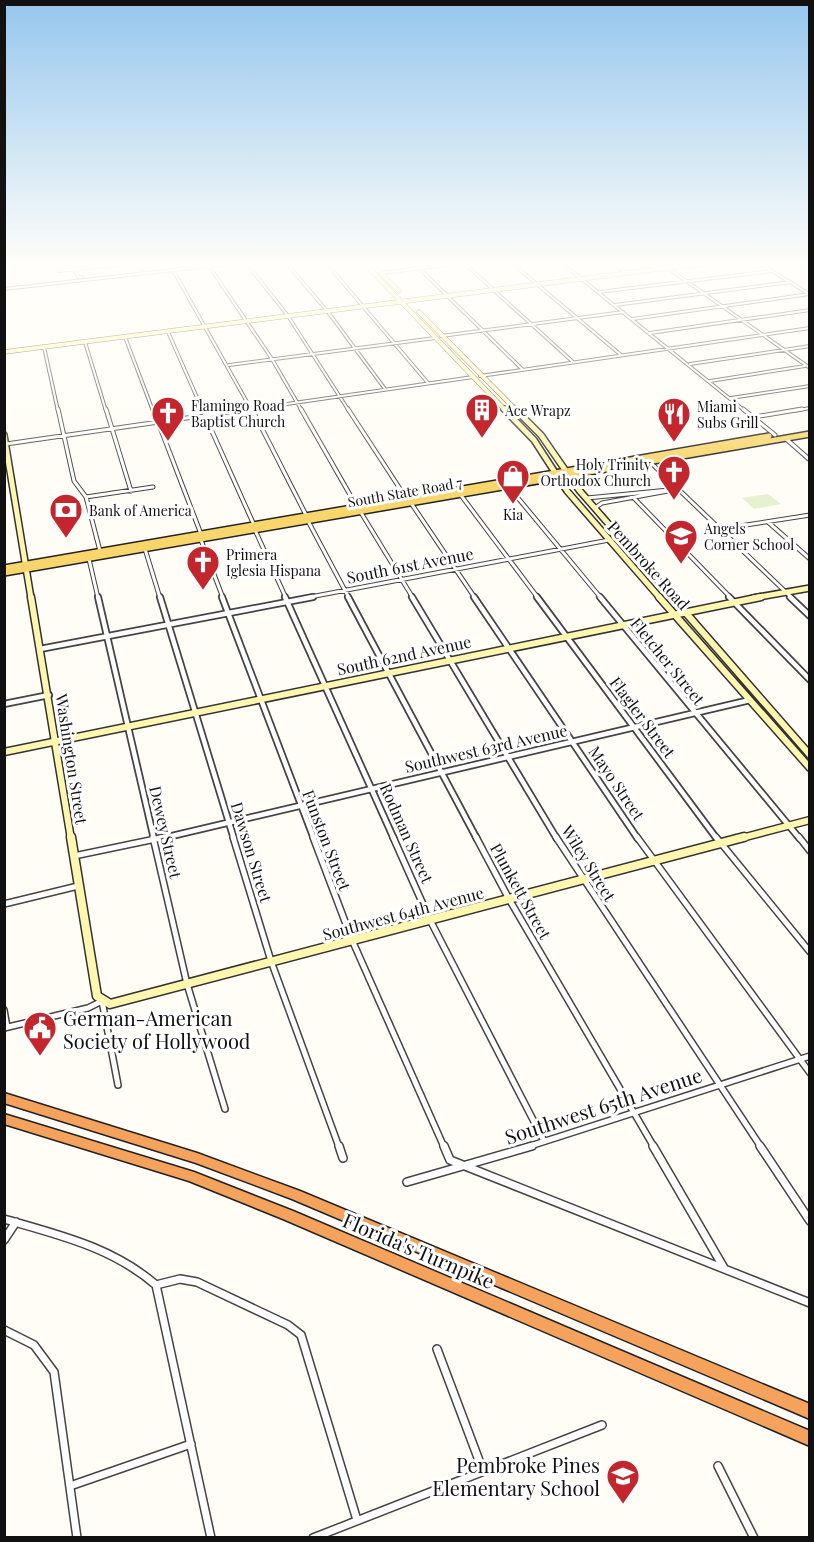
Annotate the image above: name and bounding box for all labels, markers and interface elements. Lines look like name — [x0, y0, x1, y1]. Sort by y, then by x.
building icon: Ace Wrapz — [464, 392, 500, 439]
church icon: Flamingo Road Baptist Church — [150, 395, 186, 442]
place label: Flamingo Road Baptist Church — [191, 396, 286, 431]
restaurant icon: Miami Subs Grill — [656, 396, 692, 443]
place label: Miami Subs Grill — [697, 397, 759, 432]
place label: Ace Wrapz — [504, 401, 571, 420]
church icon: Holy Trinity Orthodox Church — [656, 454, 692, 501]
place label: Holy Trinity Orthodox Church — [540, 455, 652, 490]
shop icon: Kia — [495, 458, 531, 505]
street label: South State Road 7 — [346, 473, 464, 511]
bank icon: Bank of America — [48, 492, 84, 539]
place label: Bank of America — [89, 501, 192, 520]
place label: Kia — [503, 505, 523, 524]
street label: Pembroke Road — [603, 516, 695, 614]
school or university icon: Angels Corner School — [663, 518, 699, 565]
place label: Angels Corner School — [703, 519, 794, 554]
street label: South 61st Avenue — [345, 542, 475, 588]
church icon: Primera Iglesia Hispana — [185, 544, 221, 591]
place label: Primera Iglesia Hispana — [226, 545, 321, 580]
street label: Fletcher Street — [626, 613, 710, 709]
street label: South 62nd Avenue — [335, 631, 473, 679]
street label: Flagler Street — [606, 672, 681, 762]
street label: Washington Street — [51, 691, 93, 826]
street label: Southwest 63rd Avenue — [403, 719, 569, 777]
street label: Mayo Street — [584, 742, 650, 825]
street label: Rodman Street — [376, 780, 439, 886]
street label: Dewey Street — [145, 784, 187, 881]
street label: Funston Street — [298, 787, 356, 894]
street label: Dawson Street — [227, 799, 277, 905]
street label: Wiley Street — [557, 820, 621, 905]
street label: Plunkett Street — [486, 839, 556, 943]
street label: Southwest 64th Avenue — [320, 881, 486, 945]
place label: German-American Society of Hollywood — [63, 1004, 251, 1054]
public building icon: German-American Society of Hollywood — [22, 1010, 58, 1057]
street label: Southwest 65th Avenue — [501, 1060, 705, 1150]
street label: Florida's Turnpike — [339, 1206, 499, 1294]
place label: Pembroke Pines Elementary School — [432, 1451, 600, 1501]
school or university icon: Pembroke Pines Elementary School — [605, 1458, 641, 1505]

